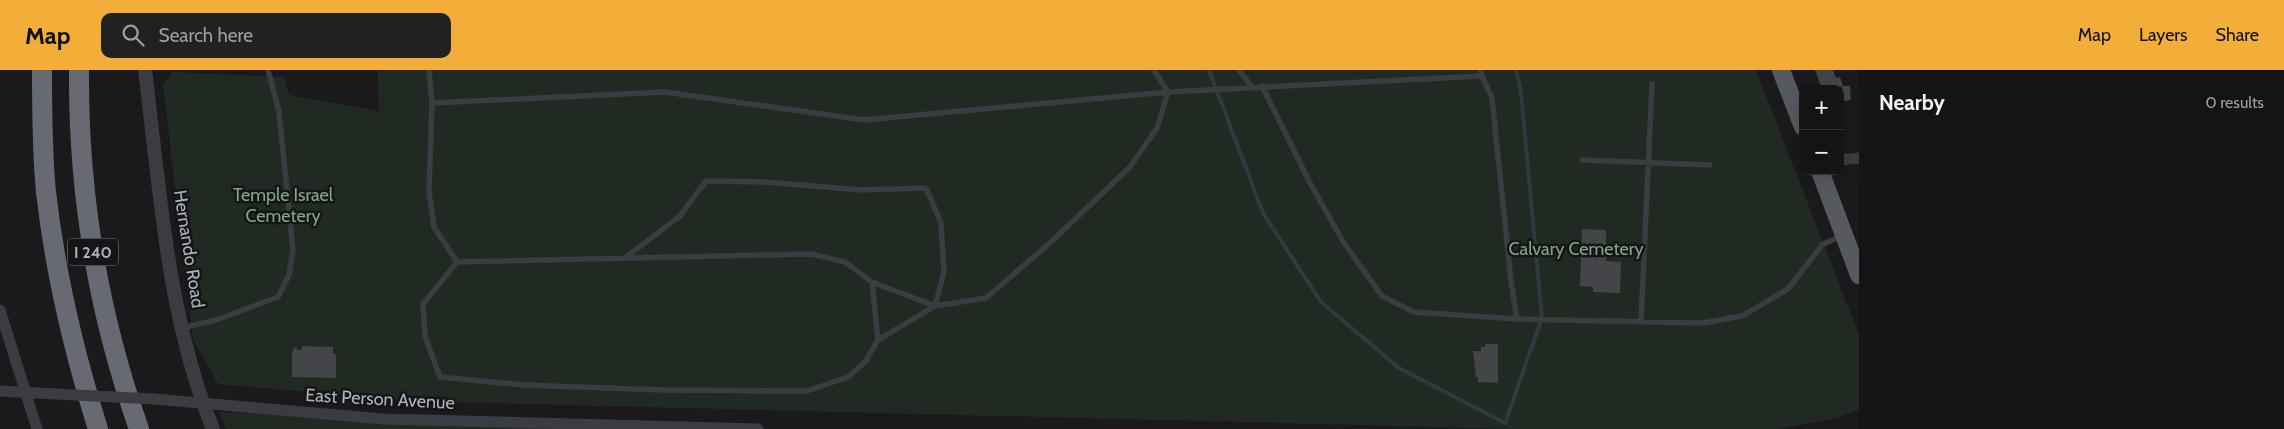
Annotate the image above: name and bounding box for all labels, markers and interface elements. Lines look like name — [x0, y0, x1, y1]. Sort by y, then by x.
search box — [101, 13, 451, 58]
text: Map — [25, 21, 71, 50]
icon: search — [119, 21, 147, 49]
text: Search here — [159, 24, 253, 47]
text: Map — [2078, 24, 2111, 46]
text: Layers — [2139, 24, 2188, 46]
text: Share — [2216, 24, 2259, 46]
map controls — [1799, 85, 1844, 175]
button: + — [1799, 85, 1844, 130]
text: Nearby — [1879, 90, 1945, 115]
text: 0 results — [2205, 93, 2264, 112]
button: − — [1799, 130, 1844, 175]
park label: Temple Israel Cemetery — [233, 184, 334, 227]
street label: Hernando Road — [169, 188, 209, 310]
road number: I 240 — [68, 238, 118, 266]
park label: Calvary Cemetery — [1508, 238, 1644, 260]
street label: East Person Avenue — [305, 384, 455, 414]

